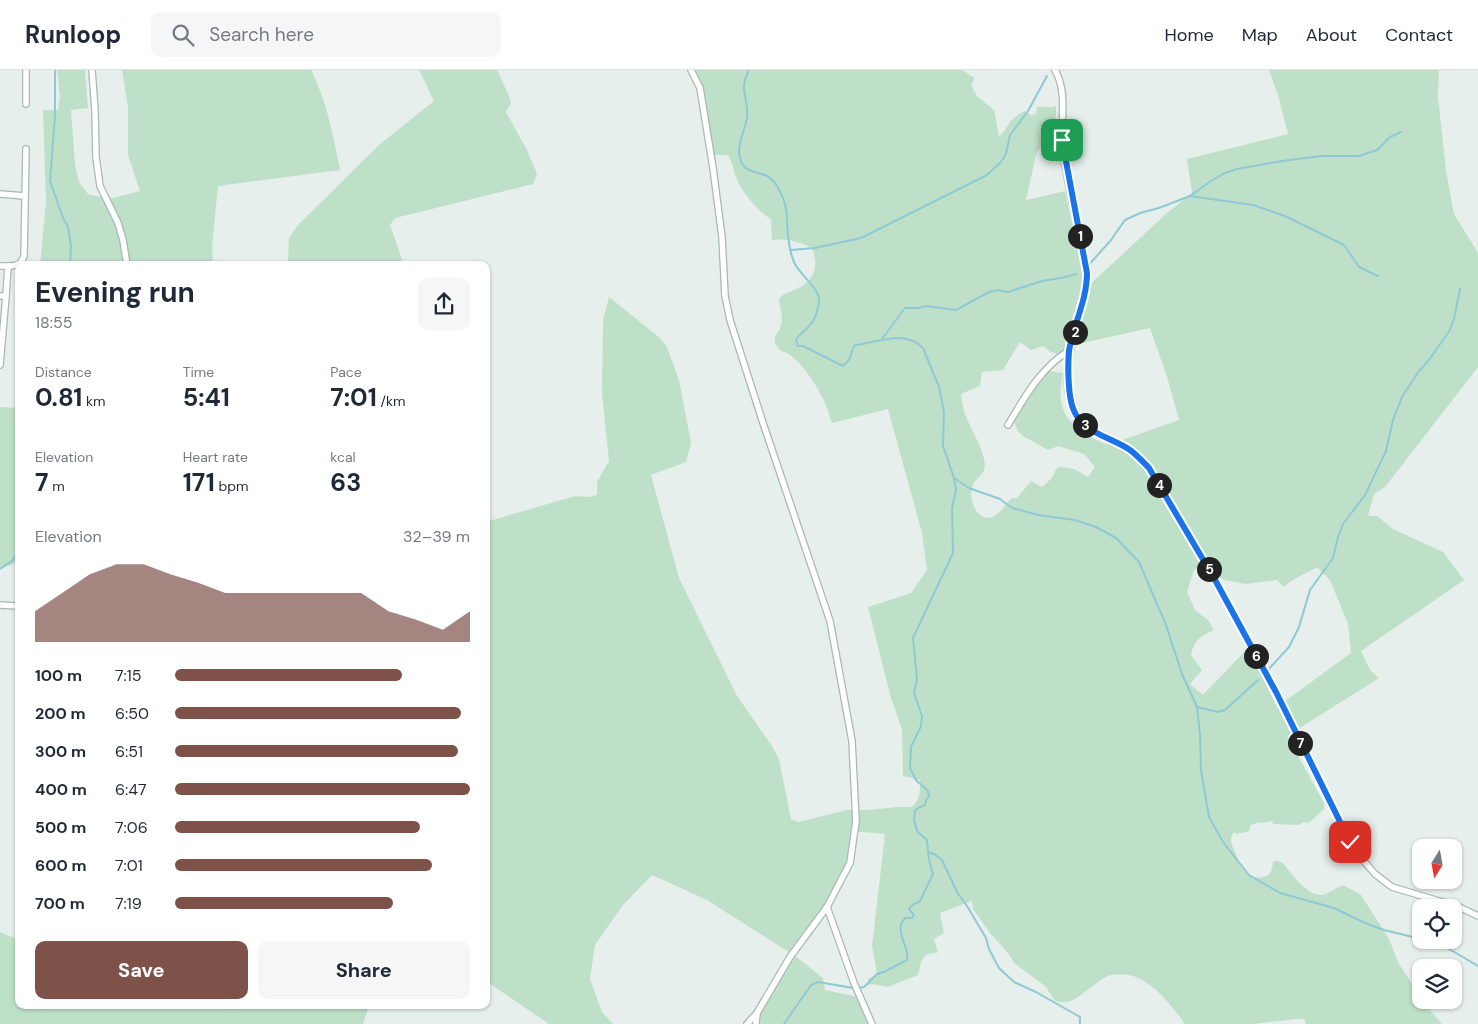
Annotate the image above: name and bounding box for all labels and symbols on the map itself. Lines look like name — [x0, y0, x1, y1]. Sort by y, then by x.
pin — [1041, 119, 1083, 161]
pin: 1 — [1068, 224, 1092, 248]
pin: 2 — [1062, 320, 1088, 344]
pin: 3 — [1072, 412, 1098, 438]
pin: 4 — [1146, 472, 1172, 498]
pin: 5 — [1196, 556, 1222, 582]
pin: 6 — [1244, 644, 1268, 668]
pin: 7 — [1288, 730, 1312, 756]
pin — [1329, 821, 1371, 863]
north arrow — [1412, 839, 1462, 889]

